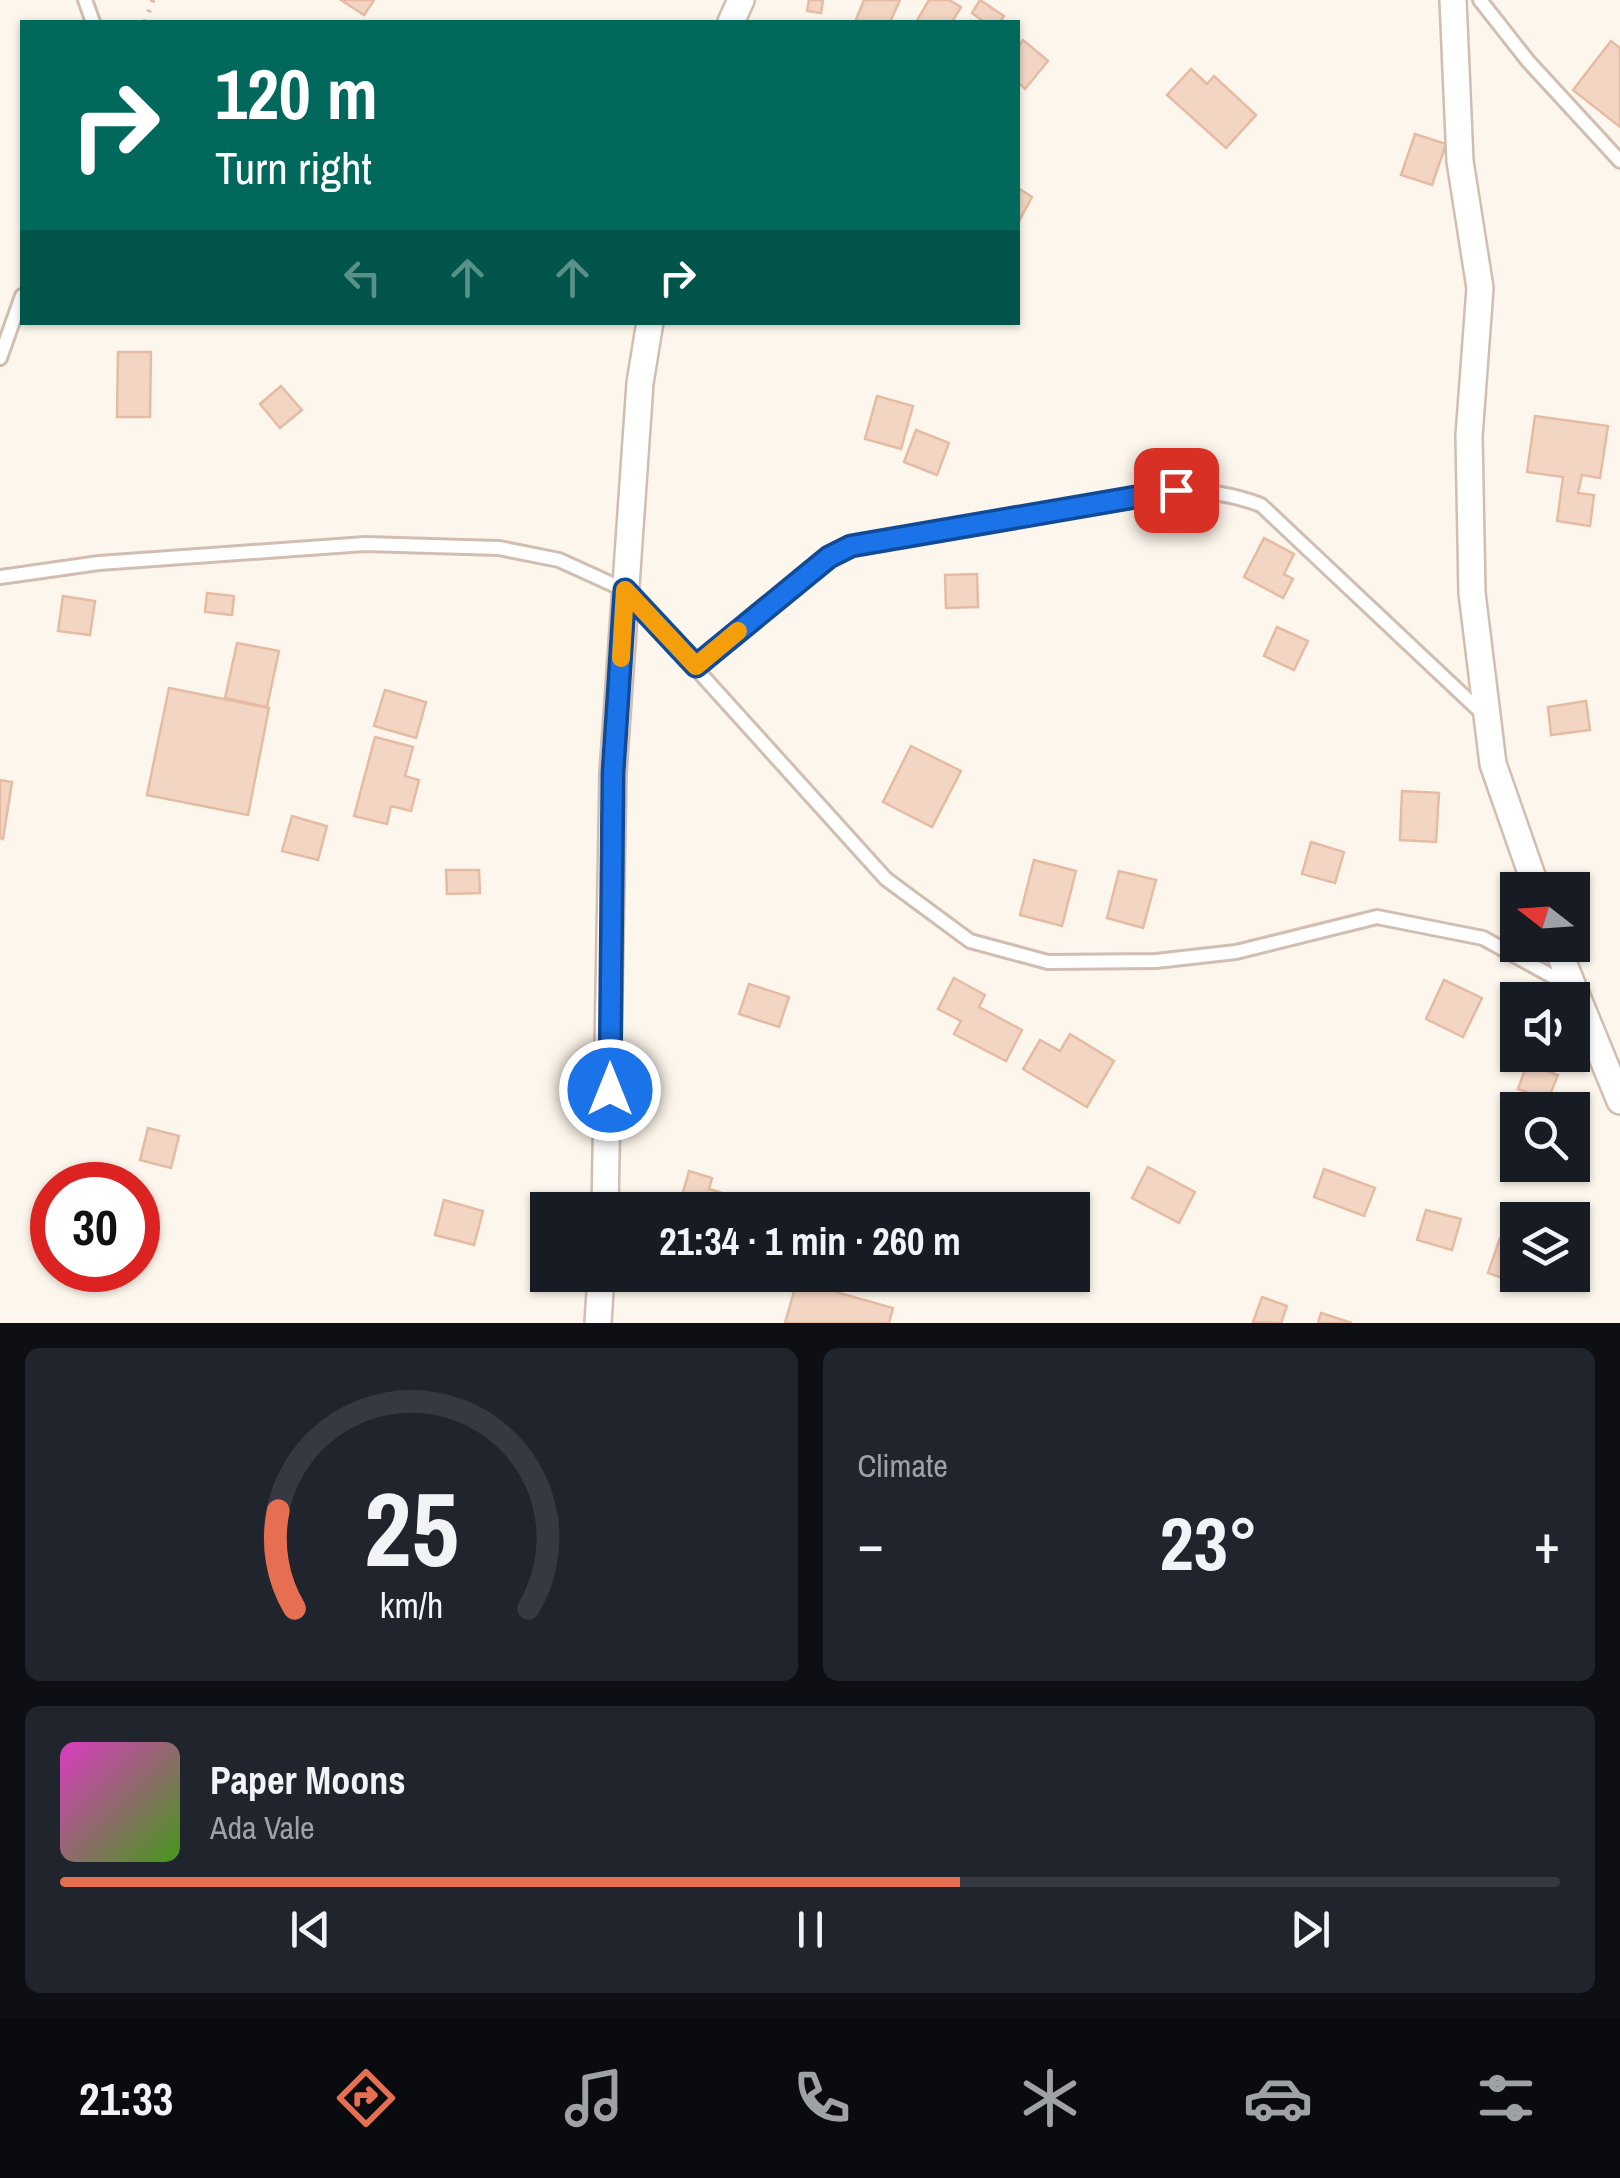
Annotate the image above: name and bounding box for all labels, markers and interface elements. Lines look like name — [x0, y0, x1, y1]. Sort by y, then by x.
text: 120 m — [215, 47, 378, 141]
icon: right — [50, 60, 180, 190]
text: Turn right — [215, 137, 372, 198]
icon: left — [335, 250, 390, 305]
icon: ahead — [440, 250, 495, 305]
icon: ahead — [545, 250, 600, 305]
icon: right — [650, 250, 705, 305]
pin — [1134, 448, 1219, 533]
icon: arrive — [1149, 463, 1204, 518]
north arrow — [1500, 872, 1590, 962]
map controls — [1500, 872, 1590, 1292]
button: sound — [1500, 982, 1590, 1072]
position arrow — [558, 1038, 662, 1142]
button: search — [1500, 1092, 1590, 1182]
speed limit sign: 30 — [30, 1162, 160, 1292]
button: layers — [1500, 1202, 1590, 1292]
text: 21:34 · 1 min · 260 m — [659, 1216, 961, 1267]
text: Climate — [858, 1444, 948, 1487]
text: 25 — [364, 1458, 459, 1598]
text: 23° — [1160, 1492, 1258, 1593]
text: − — [858, 1506, 884, 1580]
text: + — [1534, 1506, 1560, 1580]
text: km/h — [379, 1581, 443, 1629]
text: Paper Moons — [210, 1755, 406, 1806]
text: Ada Vale — [210, 1806, 315, 1849]
icon: previous — [283, 1902, 338, 1957]
icon: pause — [783, 1902, 838, 1957]
icon: next — [1283, 1902, 1338, 1957]
icon: directions — [331, 2063, 401, 2133]
icon: music — [559, 2063, 629, 2133]
icon: phone — [787, 2063, 857, 2133]
icon: climate — [1015, 2063, 1085, 2133]
icon: car — [1243, 2063, 1313, 2133]
icon: filters — [1471, 2063, 1541, 2133]
text: 21:33 — [79, 2068, 173, 2129]

